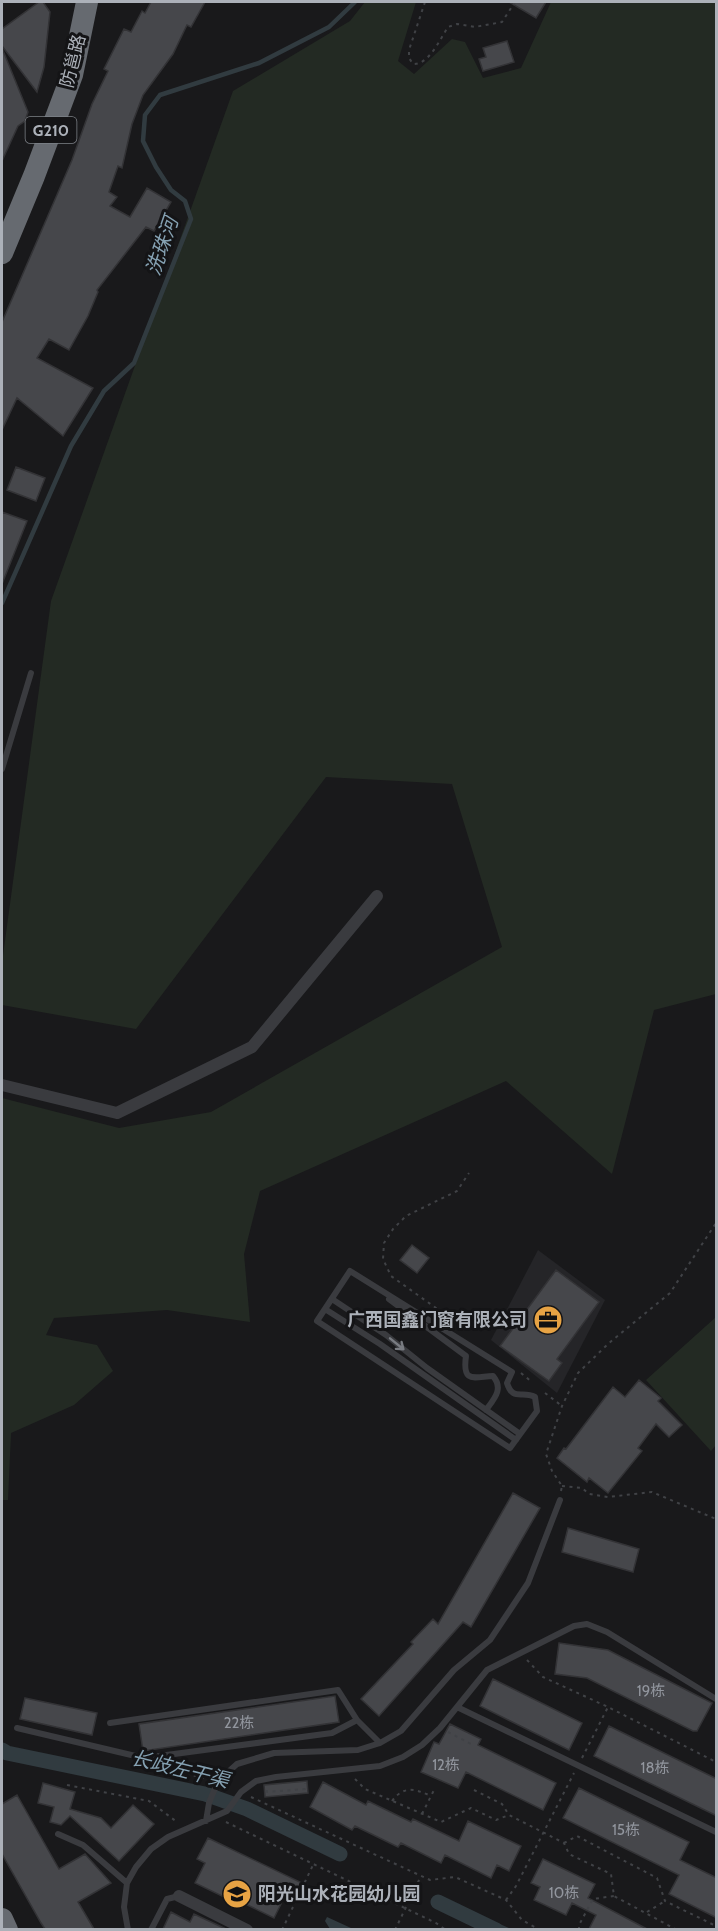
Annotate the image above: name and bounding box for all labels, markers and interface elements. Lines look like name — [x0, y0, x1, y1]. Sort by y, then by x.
street label: 防邕路 — [56, 32, 90, 90]
road number: G210 — [26, 117, 76, 143]
water label: 洗珠河 — [141, 210, 184, 278]
office icon: 广西国鑫门窗有限公司 — [532, 1304, 564, 1336]
place label: 广西国鑫门窗有限公司 — [347, 1309, 527, 1331]
one-way arrow — [389, 1337, 404, 1351]
house number: 19栋 — [637, 1682, 665, 1700]
house number: 22栋 — [224, 1714, 254, 1732]
water label: 长歧左干渠 — [129, 1745, 234, 1793]
house number: 12栋 — [432, 1756, 460, 1774]
house number: 18栋 — [641, 1759, 669, 1777]
house number: 15栋 — [612, 1821, 640, 1839]
school or university icon: 阳光山水花园幼儿园 — [221, 1878, 253, 1910]
place label: 阳光山水花园幼儿园 — [258, 1883, 420, 1905]
house number: 10栋 — [549, 1884, 579, 1902]

